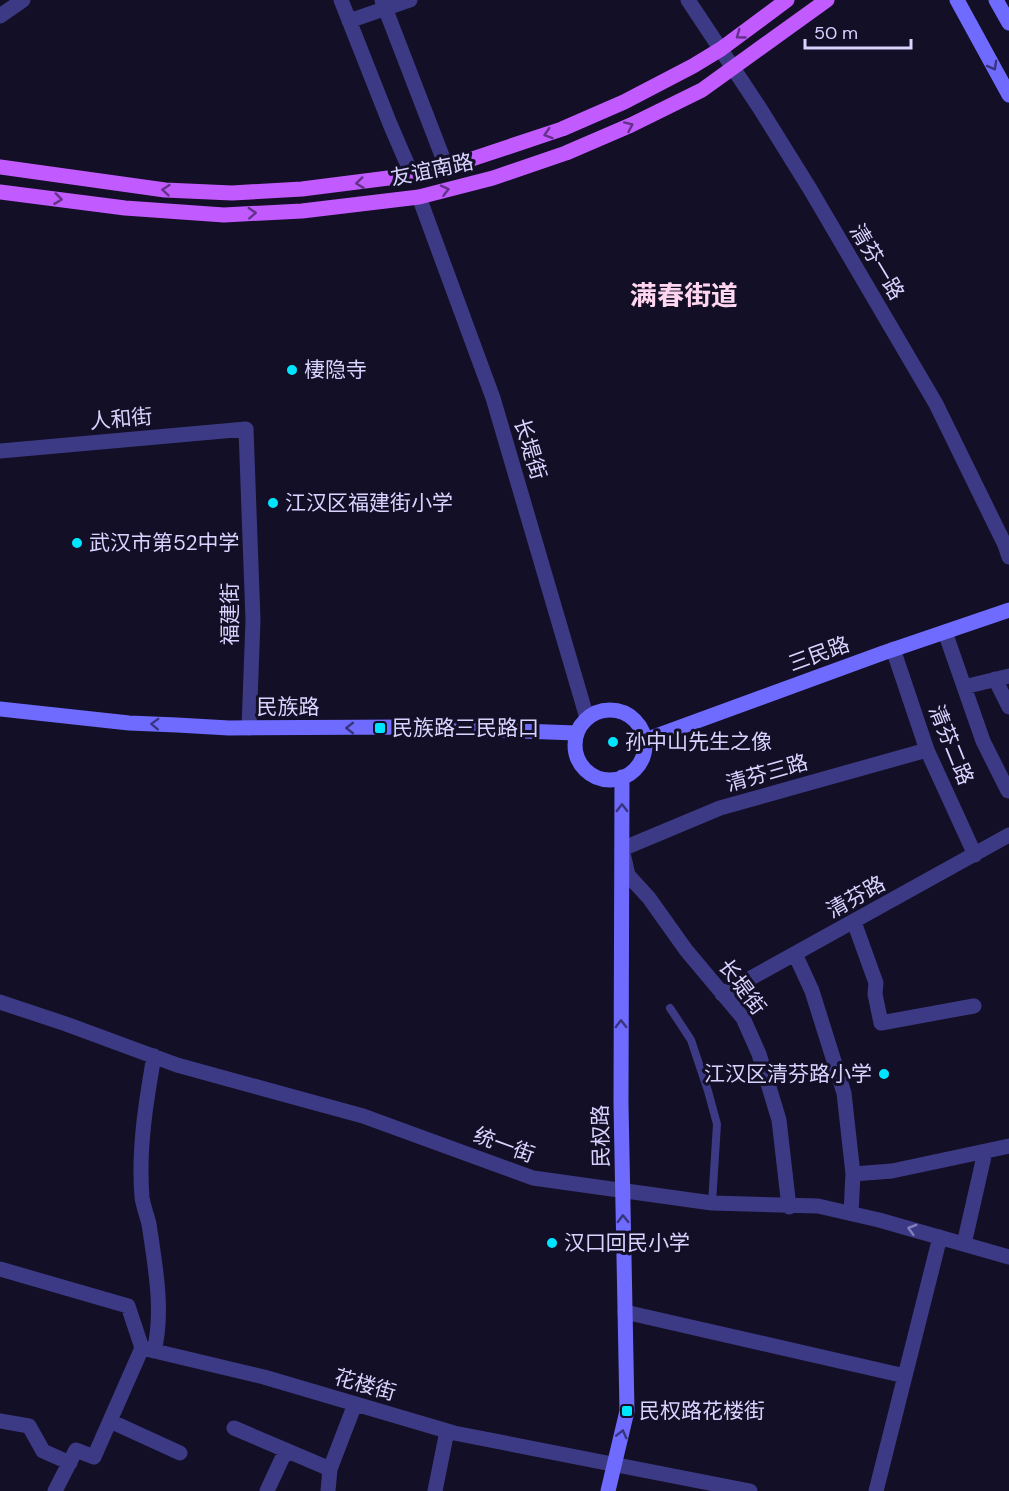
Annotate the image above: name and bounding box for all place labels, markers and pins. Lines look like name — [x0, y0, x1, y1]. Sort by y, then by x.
place label: 棲隐寺 — [304, 356, 367, 384]
marker: 棲隐寺 — [285, 363, 299, 377]
place label: 江汉区福建街小学 — [285, 489, 453, 517]
marker: 江汉区福建街小学 — [266, 496, 280, 510]
place label: 武汉市第52中学 — [89, 529, 240, 557]
marker: 武汉市第52中学 — [70, 536, 84, 550]
place label: 民族路三民路口 — [392, 714, 539, 742]
marker: 民族路三民路口 — [373, 721, 387, 735]
place label: 孙中山先生之像 — [625, 728, 772, 756]
marker: 孙中山先生之像 — [606, 735, 620, 749]
place label: 江汉区清芬路小学 — [704, 1060, 872, 1088]
marker: 江汉区清芬路小学 — [877, 1067, 891, 1081]
place label: 汉口回民小学 — [564, 1229, 690, 1257]
marker: 汉口回民小学 — [545, 1236, 559, 1250]
place label: 民权路花楼街 — [639, 1397, 765, 1425]
marker: 民权路花楼街 — [620, 1404, 634, 1418]

